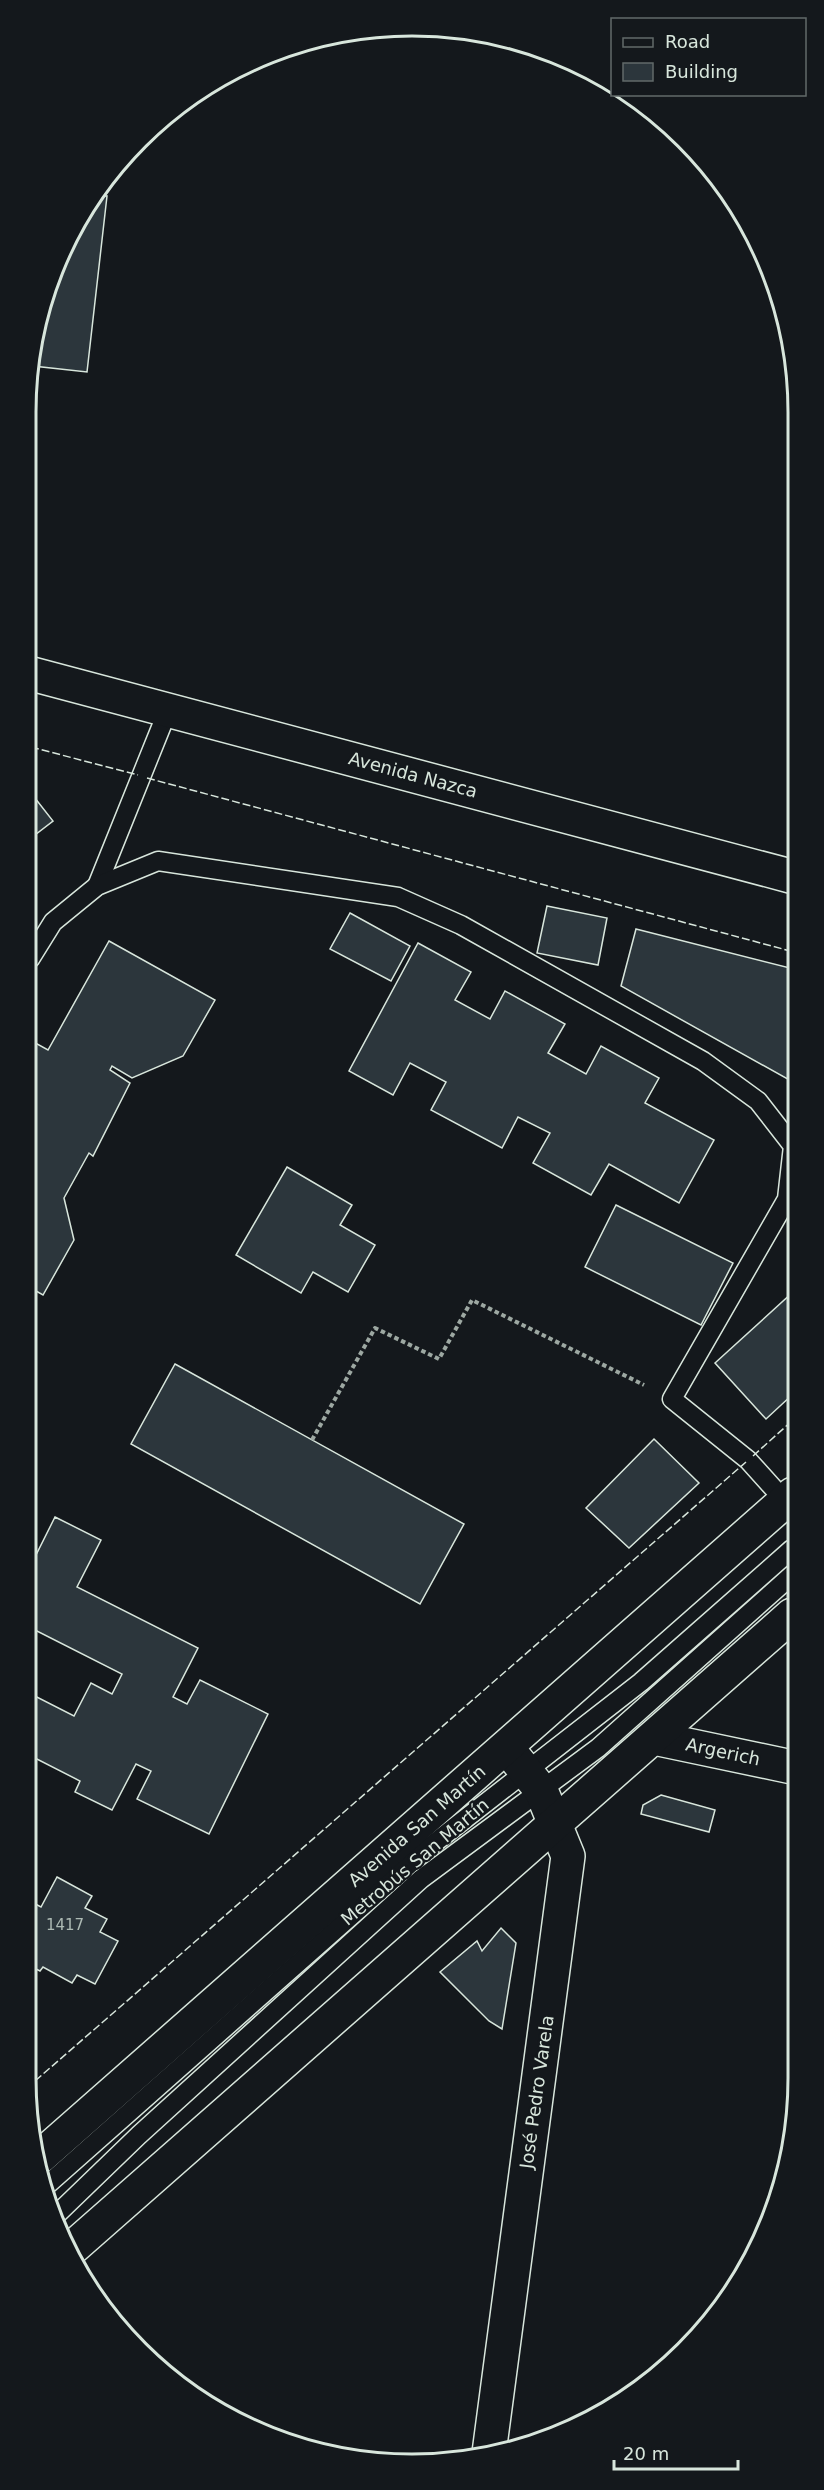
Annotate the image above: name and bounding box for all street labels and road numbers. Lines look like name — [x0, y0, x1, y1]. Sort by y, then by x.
street label: Avenida Nazca — [346, 747, 480, 802]
street label: Argerich — [684, 1733, 762, 1770]
street label: Avenida San Martín — [344, 1760, 489, 1891]
street label: Metrobús San Martín — [336, 1794, 493, 1930]
street label: José Pedro Varela — [515, 2014, 558, 2171]

